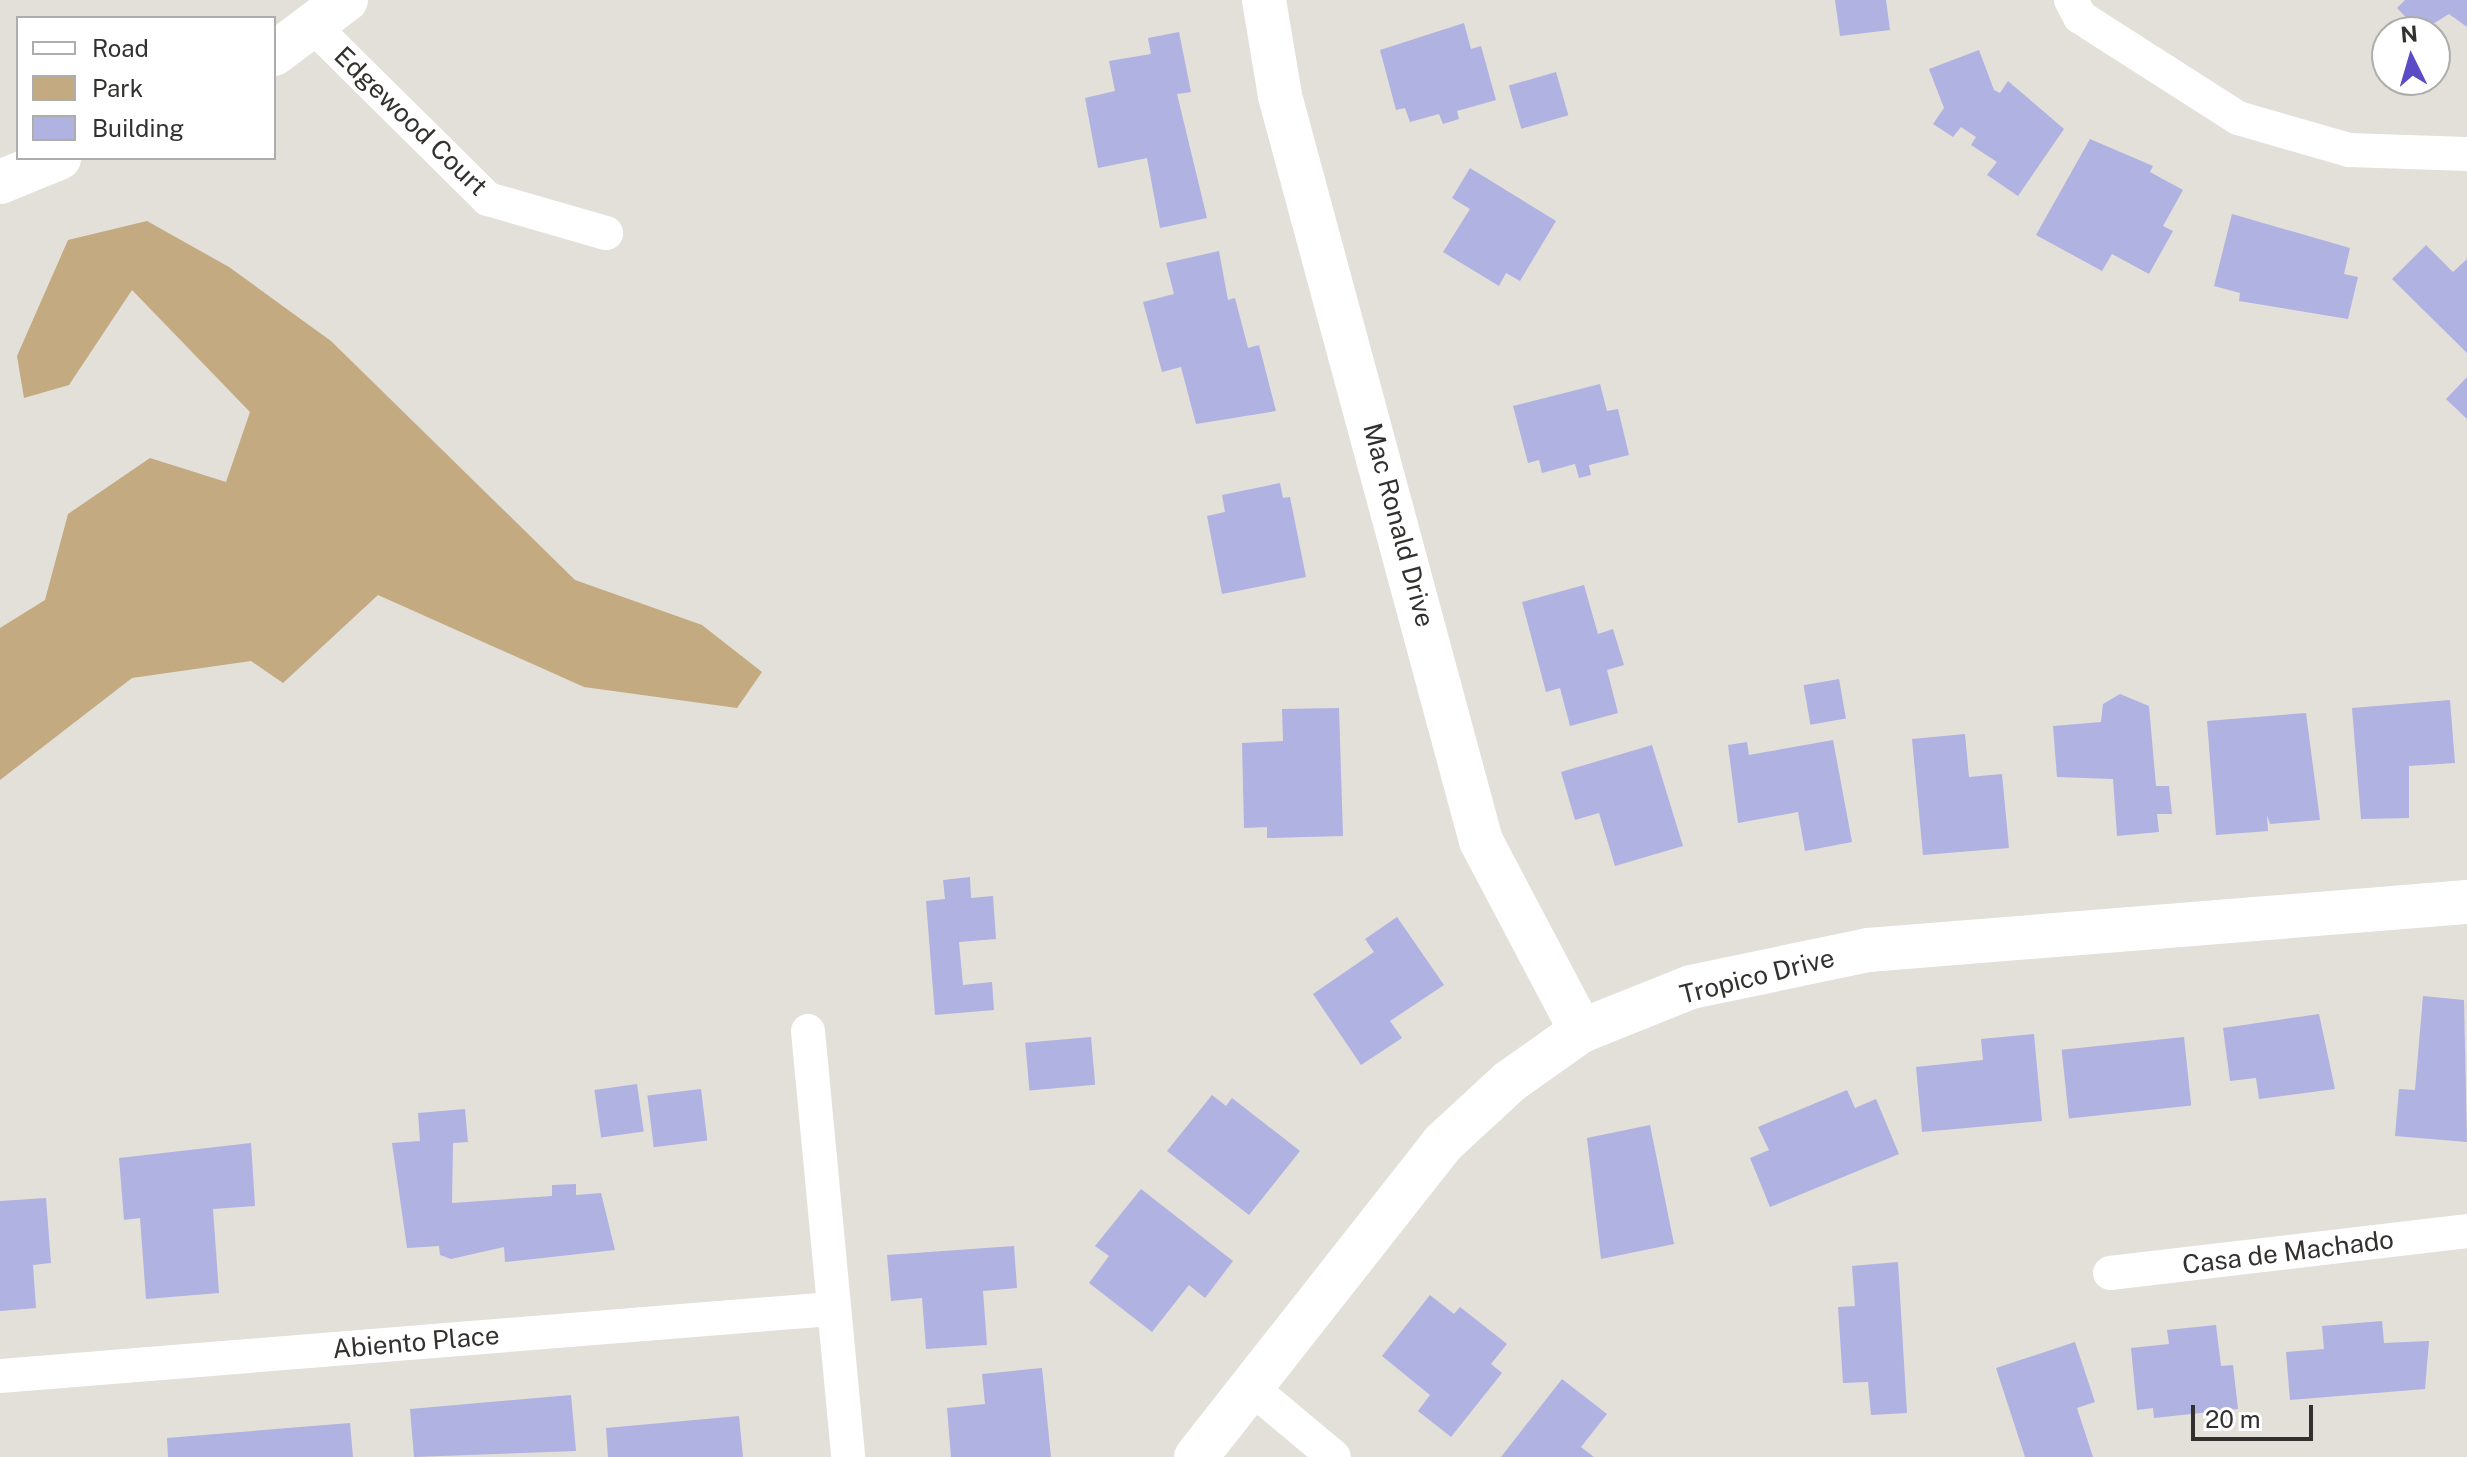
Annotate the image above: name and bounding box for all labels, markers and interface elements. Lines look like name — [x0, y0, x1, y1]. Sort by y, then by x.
legend — [16, 16, 276, 160]
north arrow — [2371, 16, 2451, 96]
text: N — [2399, 20, 2419, 48]
text: Road — [92, 34, 149, 62]
street label: Edgewood Court — [328, 40, 494, 202]
text: Park — [92, 74, 143, 102]
text: Building — [92, 114, 184, 142]
street label: Mac Ronald Drive — [1357, 419, 1441, 631]
street label: Tropico Drive — [1676, 942, 1838, 1010]
street label: Casa de Machado — [2180, 1224, 2396, 1280]
street label: Abiento Place — [331, 1319, 501, 1365]
scale bar — [2195, 1389, 2317, 1439]
text: 20 m — [2205, 1405, 2261, 1433]

